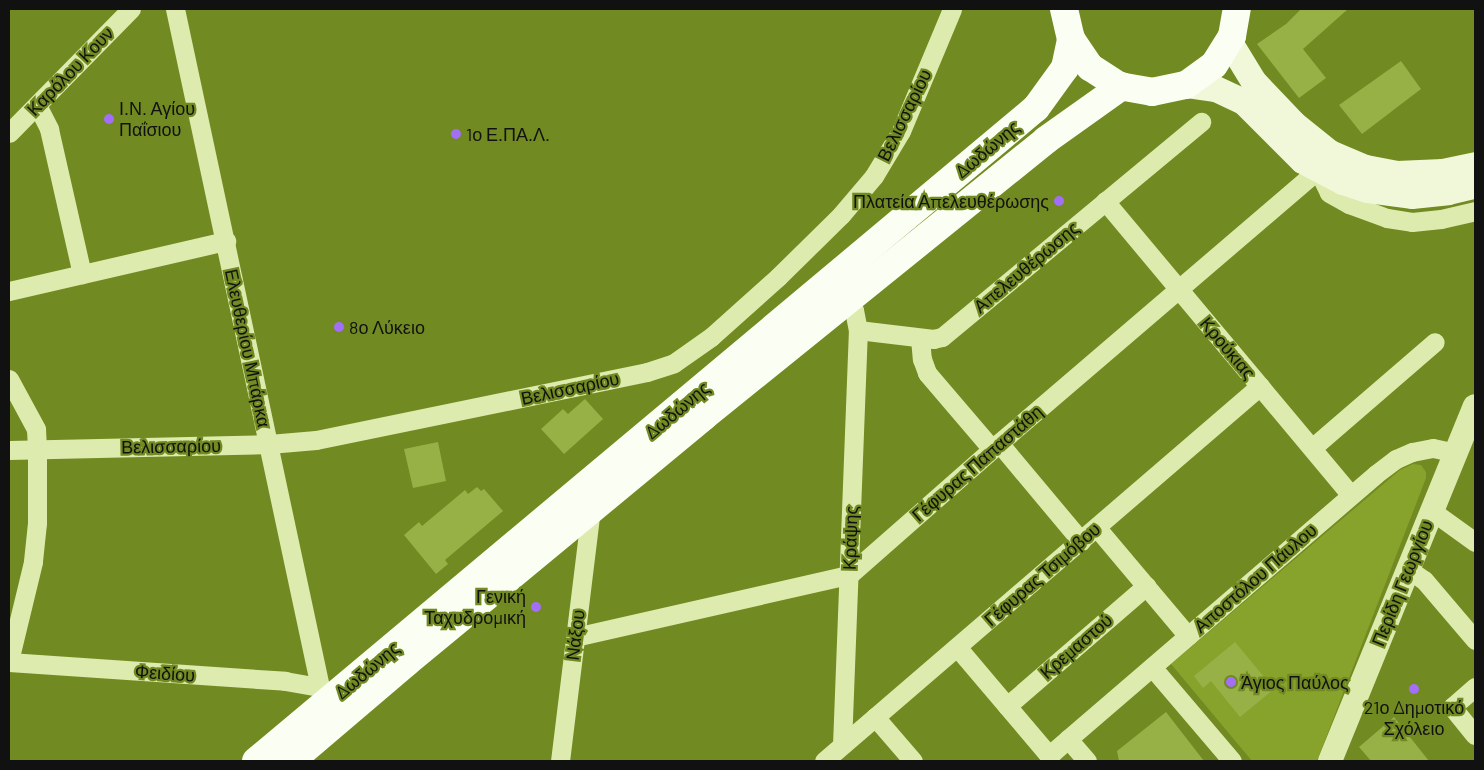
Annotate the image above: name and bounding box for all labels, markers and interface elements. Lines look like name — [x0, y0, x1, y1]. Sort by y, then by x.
street label: Καρόλου Κουν — [22, 22, 118, 120]
street label: Βελισσαρίου — [872, 65, 936, 165]
place label: Ι.Ν. Αγίου Παΐσιου — [119, 98, 195, 140]
marker: Ι.Ν. Αγίου Παΐσιου — [103, 113, 115, 125]
street label: Δωδώνης — [950, 116, 1024, 182]
place label: 1ο Ε.ΠΑ.Λ. — [466, 123, 550, 145]
marker: 1ο Ε.ΠΑ.Λ. — [450, 128, 462, 140]
place label: Πλατεία Απελευθέρωσης — [853, 190, 1049, 212]
marker: Πλατεία Απελευθέρωσης — [1053, 195, 1065, 207]
street label: Απελευθέρωσης — [969, 217, 1083, 317]
street label: Ελευθερίου Μπάρκα — [221, 267, 275, 429]
street label: Κρούκιας — [1196, 313, 1260, 383]
place label: 8ο Λύκειο — [349, 316, 425, 338]
marker: 8ο Λύκειο — [333, 321, 345, 333]
street label: Βελισσαρίου — [519, 367, 621, 409]
street label: Δωδώνης — [640, 377, 714, 443]
street label: Γέφυρας Παπαστάθη — [907, 400, 1047, 526]
street label: Βελισσαρίου — [121, 434, 221, 458]
street label: Κράψης — [838, 506, 862, 570]
street label: Περίδη Γεωργίου — [1367, 517, 1437, 649]
street label: Γέφυρας Τσιμόβου — [980, 518, 1104, 630]
street label: Αποστόλου Πάυλου — [1189, 519, 1321, 637]
place label: Γενική Ταχυδρομική — [424, 586, 526, 628]
marker: Γενική Ταχυδρομική — [530, 601, 542, 613]
street label: Νάξου — [561, 608, 589, 662]
street label: Κρεμαστού — [1036, 609, 1116, 683]
street label: Δωδώνης — [330, 637, 404, 703]
street label: Φειδίου — [134, 660, 196, 686]
place label: Άγιος Παύλος — [1241, 671, 1349, 693]
marker: Άγιος Παύλος — [1225, 676, 1237, 688]
marker: 21ο Δημοτικό Σχόλειο — [1408, 683, 1420, 695]
place label: 21ο Δημοτικό Σχόλειο — [1364, 697, 1464, 740]

